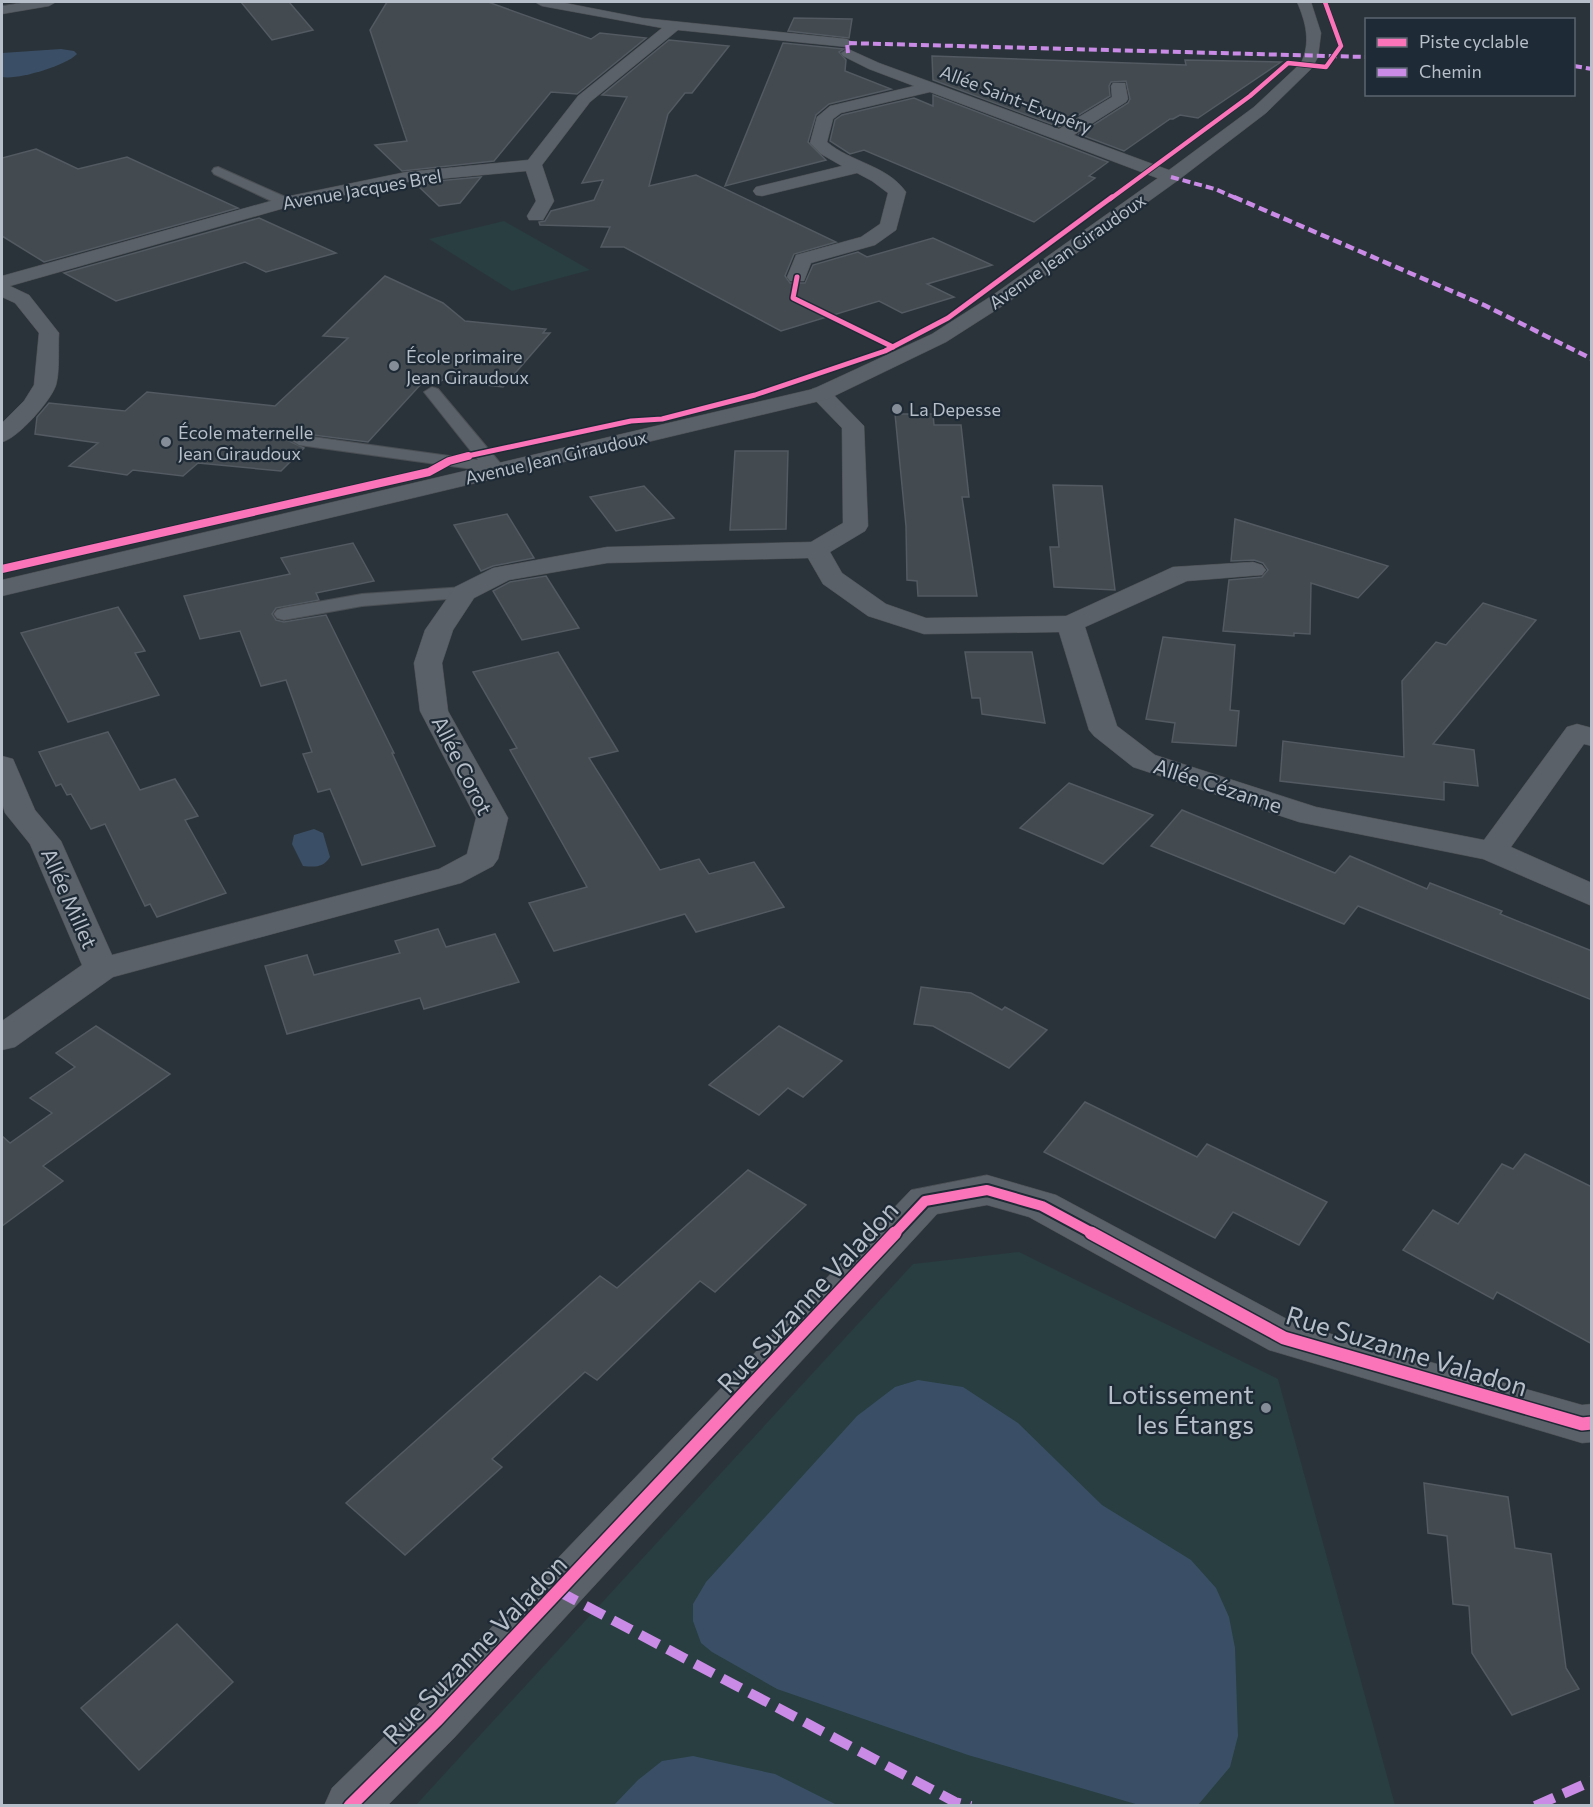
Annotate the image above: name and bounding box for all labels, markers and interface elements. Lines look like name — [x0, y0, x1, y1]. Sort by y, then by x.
legend — [1365, 18, 1575, 96]
text: Piste cyclable — [1419, 30, 1529, 52]
street label: Allée Saint-Exupéry — [937, 60, 1095, 138]
text: Chemin — [1419, 60, 1482, 82]
street label: Avenue Jacques Brel — [281, 164, 443, 214]
street label: Avenue Jean Giraudoux — [984, 188, 1150, 313]
place label: École primaire Jean Giraudoux — [406, 345, 529, 388]
marker: École primaire Jean Giraudoux — [387, 359, 401, 373]
place label: La Depesse — [909, 398, 1001, 420]
marker: La Depesse — [890, 402, 904, 416]
place label: École maternelle Jean Giraudoux — [178, 421, 313, 464]
street label: Avenue Jean Giraudoux — [463, 425, 650, 489]
marker: École maternelle Jean Giraudoux — [159, 435, 173, 449]
street label: Allée Corot — [428, 712, 498, 818]
street label: Allée Cézanne — [1151, 753, 1285, 817]
street label: Allée Millet — [37, 844, 103, 952]
street label: Rue Suzanne Valadon — [710, 1194, 904, 1398]
street label: Rue Suzanne Valadon — [1282, 1298, 1532, 1402]
place label: Lotissement les Étangs — [1107, 1378, 1254, 1439]
marker: Lotissement les Étangs — [1259, 1401, 1273, 1415]
street label: Rue Suzanne Valadon — [376, 1548, 572, 1750]

